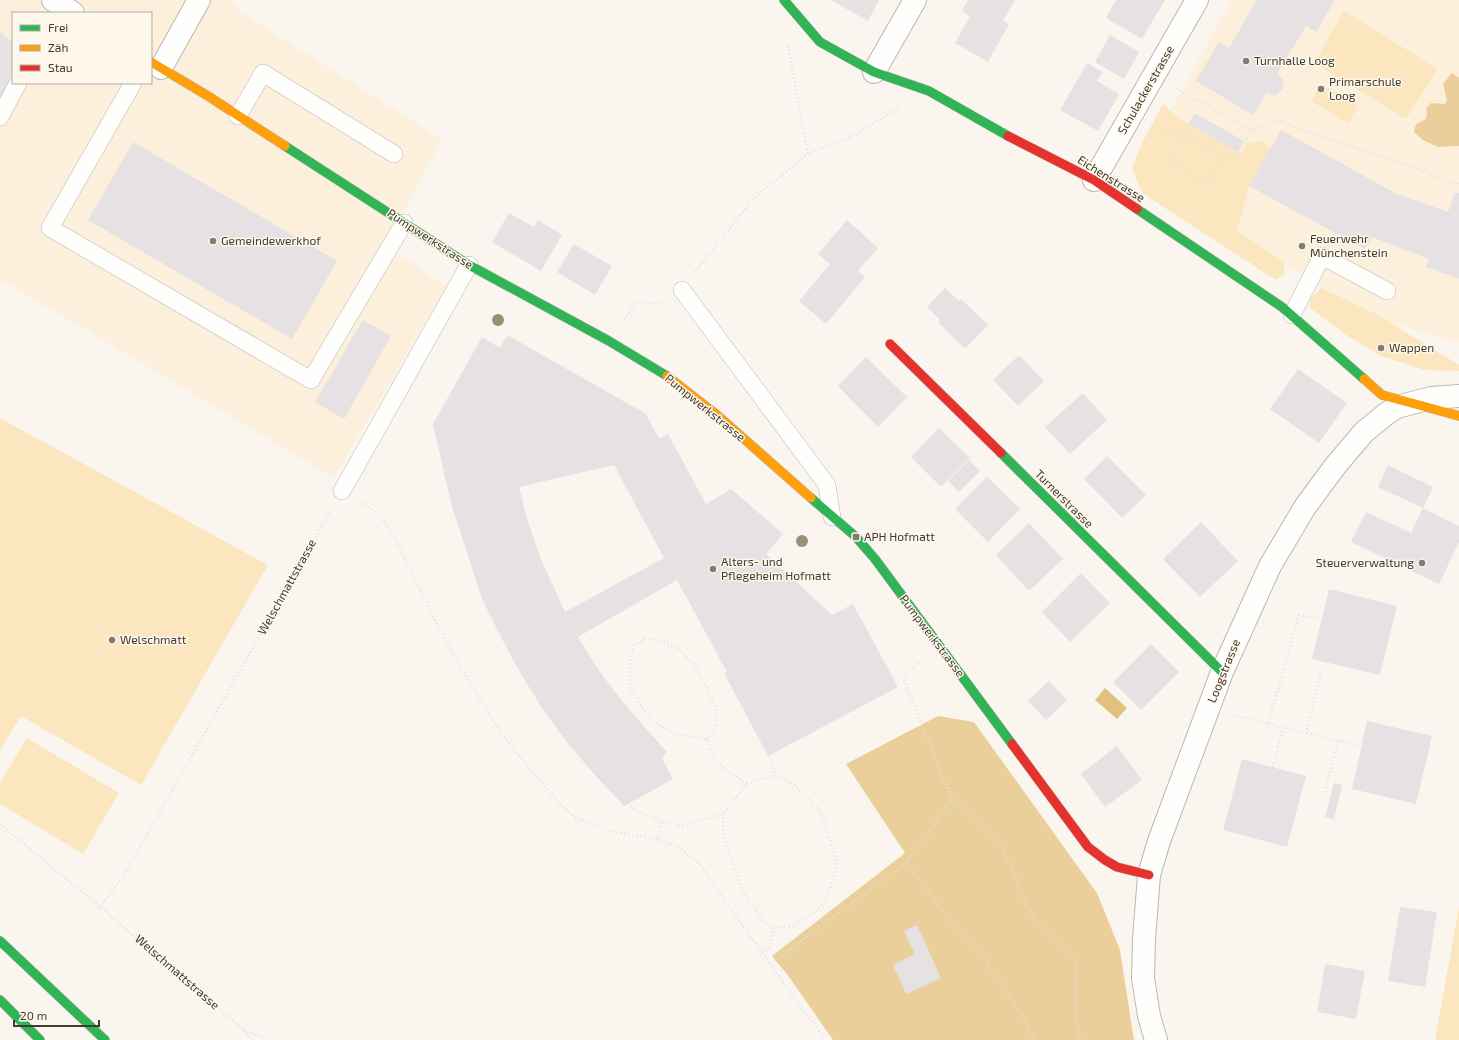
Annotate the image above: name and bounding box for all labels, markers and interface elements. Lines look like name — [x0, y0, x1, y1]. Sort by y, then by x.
legend — [12, 12, 152, 84]
text: Frei — [48, 20, 68, 34]
text: Zäh — [48, 40, 68, 54]
street label: Schulackerstrasse — [1114, 43, 1176, 136]
place label: Turnhalle Loog — [1254, 53, 1335, 67]
marker: Turnhalle Loog — [1241, 56, 1251, 66]
text: Stau — [48, 60, 73, 74]
place label: Primarschule Loog — [1329, 74, 1402, 102]
marker: Primarschule Loog — [1316, 84, 1326, 94]
street label: Eichenstrasse — [1075, 152, 1148, 204]
street label: Pumpwerkstrasse — [385, 205, 476, 271]
place label: Feuerwehr Münchenstein — [1310, 231, 1388, 259]
place label: Gemeindewerkhof — [221, 233, 321, 247]
marker: Gemeindewerkhof — [208, 236, 218, 246]
marker: Feuerwehr Münchenstein — [1297, 241, 1307, 251]
place label: Wappen — [1389, 340, 1434, 354]
marker: Wappen — [1376, 343, 1386, 353]
street label: Pumpwerkstrasse — [663, 371, 749, 444]
street label: Turnerstrasse — [1033, 466, 1097, 530]
place label: APH Hofmatt — [864, 529, 935, 543]
marker: APH Hofmatt — [851, 532, 861, 542]
street label: Welschmattstrasse — [254, 536, 318, 637]
place label: Alters- und Pflegeheim Hofmatt — [721, 554, 831, 582]
place label: Steuerverwaltung — [1316, 555, 1414, 569]
marker: Steuerverwaltung — [1417, 558, 1427, 568]
marker: Alters- und Pflegeheim Hofmatt — [708, 564, 718, 574]
street label: Pumpwerkstrasse — [897, 592, 968, 679]
place label: Welschmatt — [120, 632, 187, 646]
marker: Welschmatt — [107, 635, 117, 645]
street label: Loogstrasse — [1204, 637, 1242, 704]
street label: Welschmattstrasse — [133, 931, 223, 1012]
scale bar — [14, 1002, 99, 1028]
text: 20 m — [20, 1008, 47, 1022]

